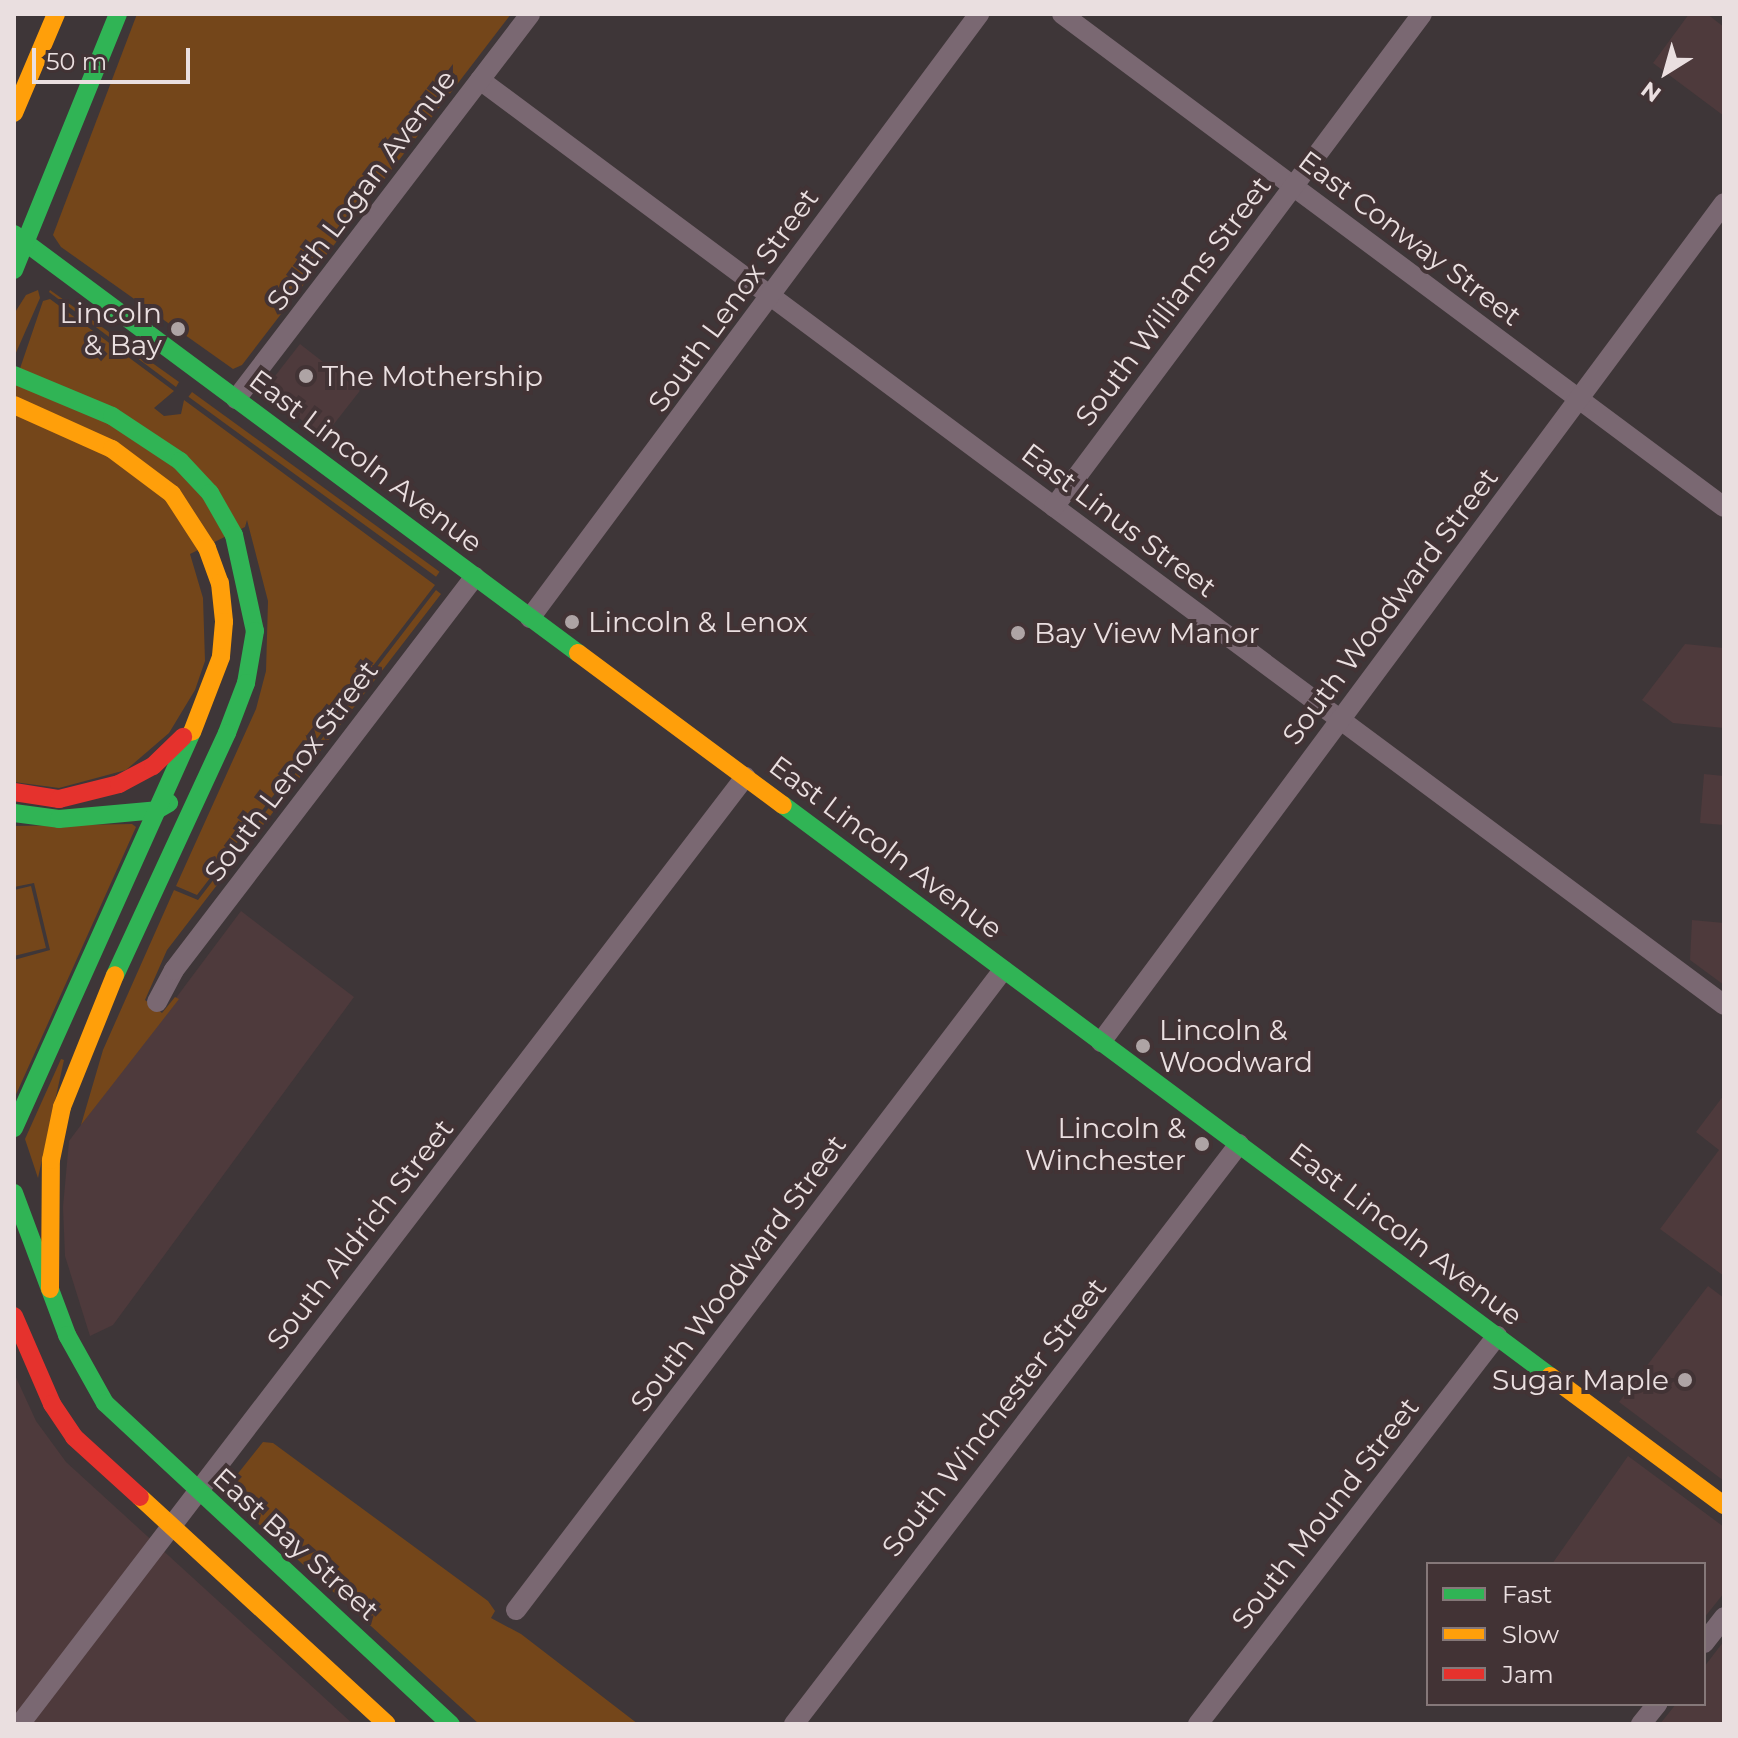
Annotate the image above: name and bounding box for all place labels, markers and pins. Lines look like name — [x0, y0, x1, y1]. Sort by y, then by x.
place label: Lincoln & Bay — [60, 296, 162, 362]
marker: Lincoln & Bay — [169, 320, 187, 338]
place label: The Mothership — [322, 359, 543, 393]
marker: The Mothership — [297, 367, 315, 385]
place label: Lincoln & Lenox — [588, 605, 808, 639]
marker: Lincoln & Lenox — [563, 613, 581, 631]
place label: Bay View Manor — [1034, 616, 1260, 650]
marker: Bay View Manor — [1009, 624, 1027, 642]
place label: Lincoln & Woodward — [1159, 1013, 1313, 1079]
marker: Lincoln & Woodward — [1134, 1037, 1152, 1055]
place label: Lincoln & Winchester — [1025, 1111, 1186, 1177]
marker: Lincoln & Winchester — [1193, 1135, 1211, 1153]
place label: Sugar Maple — [1492, 1363, 1669, 1397]
marker: Sugar Maple — [1676, 1371, 1694, 1389]

